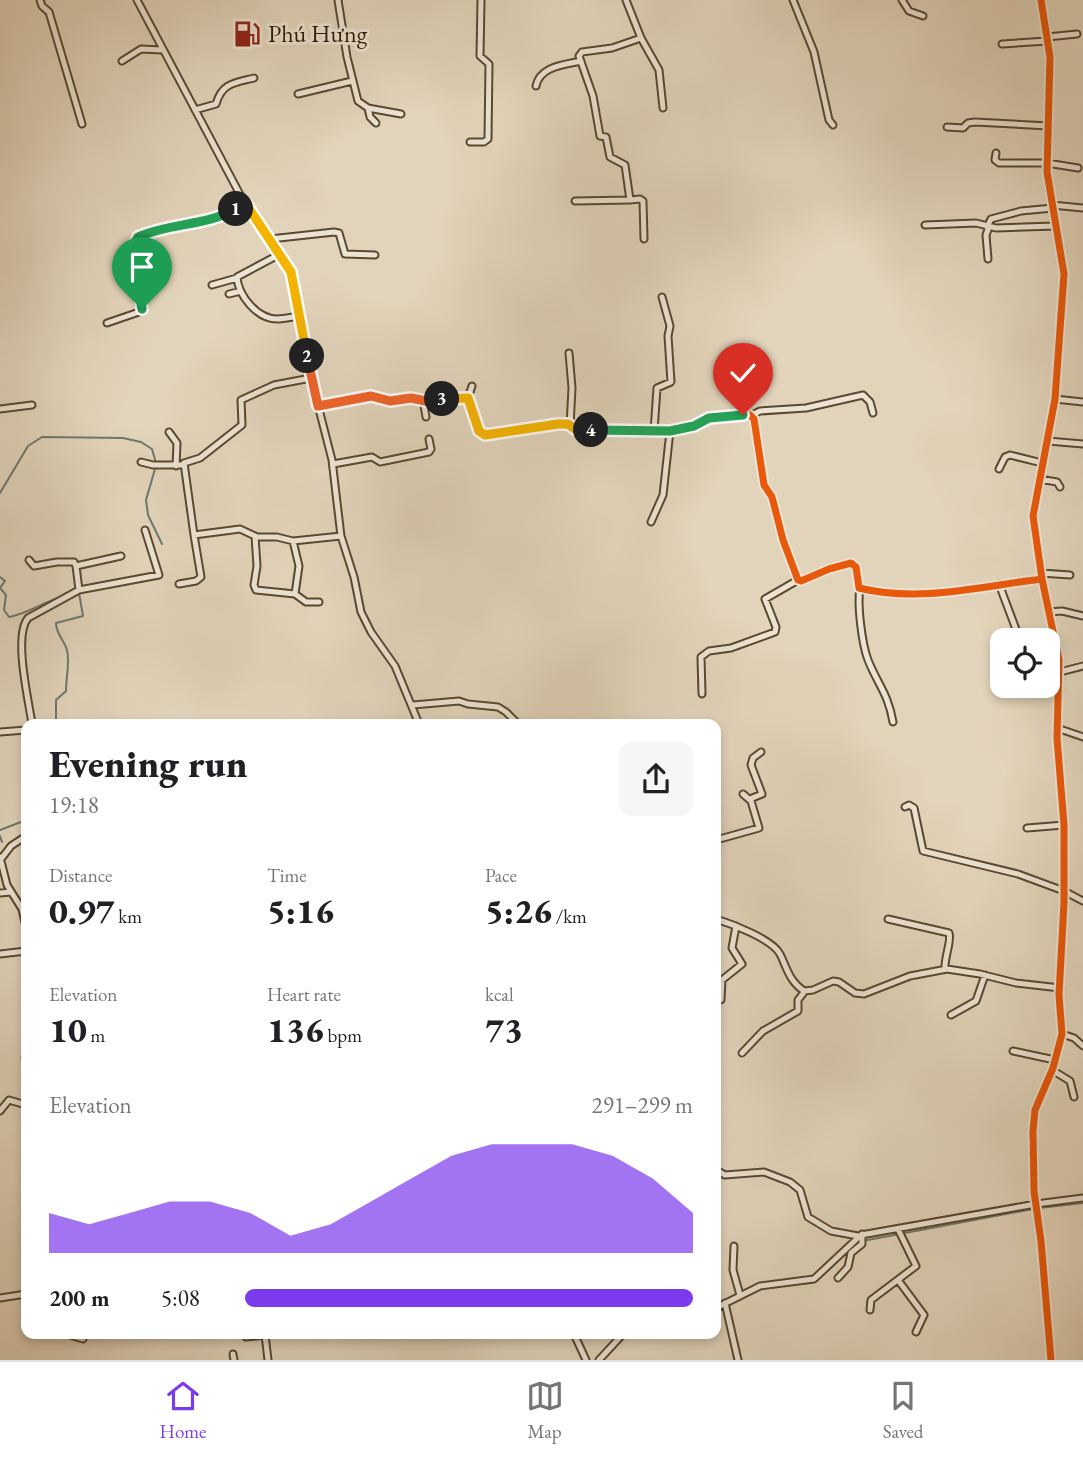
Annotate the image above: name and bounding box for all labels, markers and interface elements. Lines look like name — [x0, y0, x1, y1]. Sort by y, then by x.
place label: Phú Hưng — [268, 18, 368, 49]
fuel station icon: Phú Hưng — [232, 19, 262, 49]
pin: 1 — [218, 192, 254, 227]
text: 1 — [230, 196, 241, 221]
pin — [112, 237, 172, 309]
icon: arrive — [123, 248, 161, 286]
pin: 2 — [290, 338, 324, 374]
text: 2 — [301, 343, 312, 368]
pin — [713, 343, 773, 415]
icon: check — [724, 354, 762, 392]
pin: 3 — [424, 382, 460, 416]
text: 3 — [436, 386, 447, 411]
pin: 4 — [574, 412, 608, 448]
text: 4 — [585, 417, 596, 442]
map controls — [990, 628, 1060, 698]
button: locate — [990, 628, 1060, 698]
text: Evening run — [49, 739, 247, 788]
button: share — [619, 742, 693, 816]
text: 19:18 — [49, 790, 99, 820]
text: Distance — [49, 863, 112, 888]
text: Time — [267, 863, 307, 888]
text: Pace — [485, 863, 517, 888]
text: 0.97 — [49, 888, 115, 933]
text: 5:16 — [267, 888, 334, 933]
text: 5:26 — [485, 888, 552, 933]
text: km — [115, 904, 142, 929]
text: /km — [552, 904, 587, 929]
text: Elevation — [49, 982, 117, 1007]
text: Heart rate — [267, 982, 341, 1007]
text: kcal — [485, 982, 514, 1007]
text: 10 — [49, 1007, 87, 1052]
text: 136 — [267, 1007, 324, 1052]
text: 73 — [485, 1007, 523, 1052]
text: m — [87, 1023, 105, 1048]
text: bpm — [324, 1023, 362, 1048]
text: Elevation — [49, 1090, 132, 1120]
text: 291–299 m — [592, 1090, 693, 1120]
text: 200 m — [49, 1283, 110, 1313]
text: 5:08 — [161, 1283, 200, 1313]
tab: Home — [160, 1377, 207, 1444]
tab: Map — [526, 1377, 564, 1444]
tab: Saved — [883, 1377, 923, 1444]

